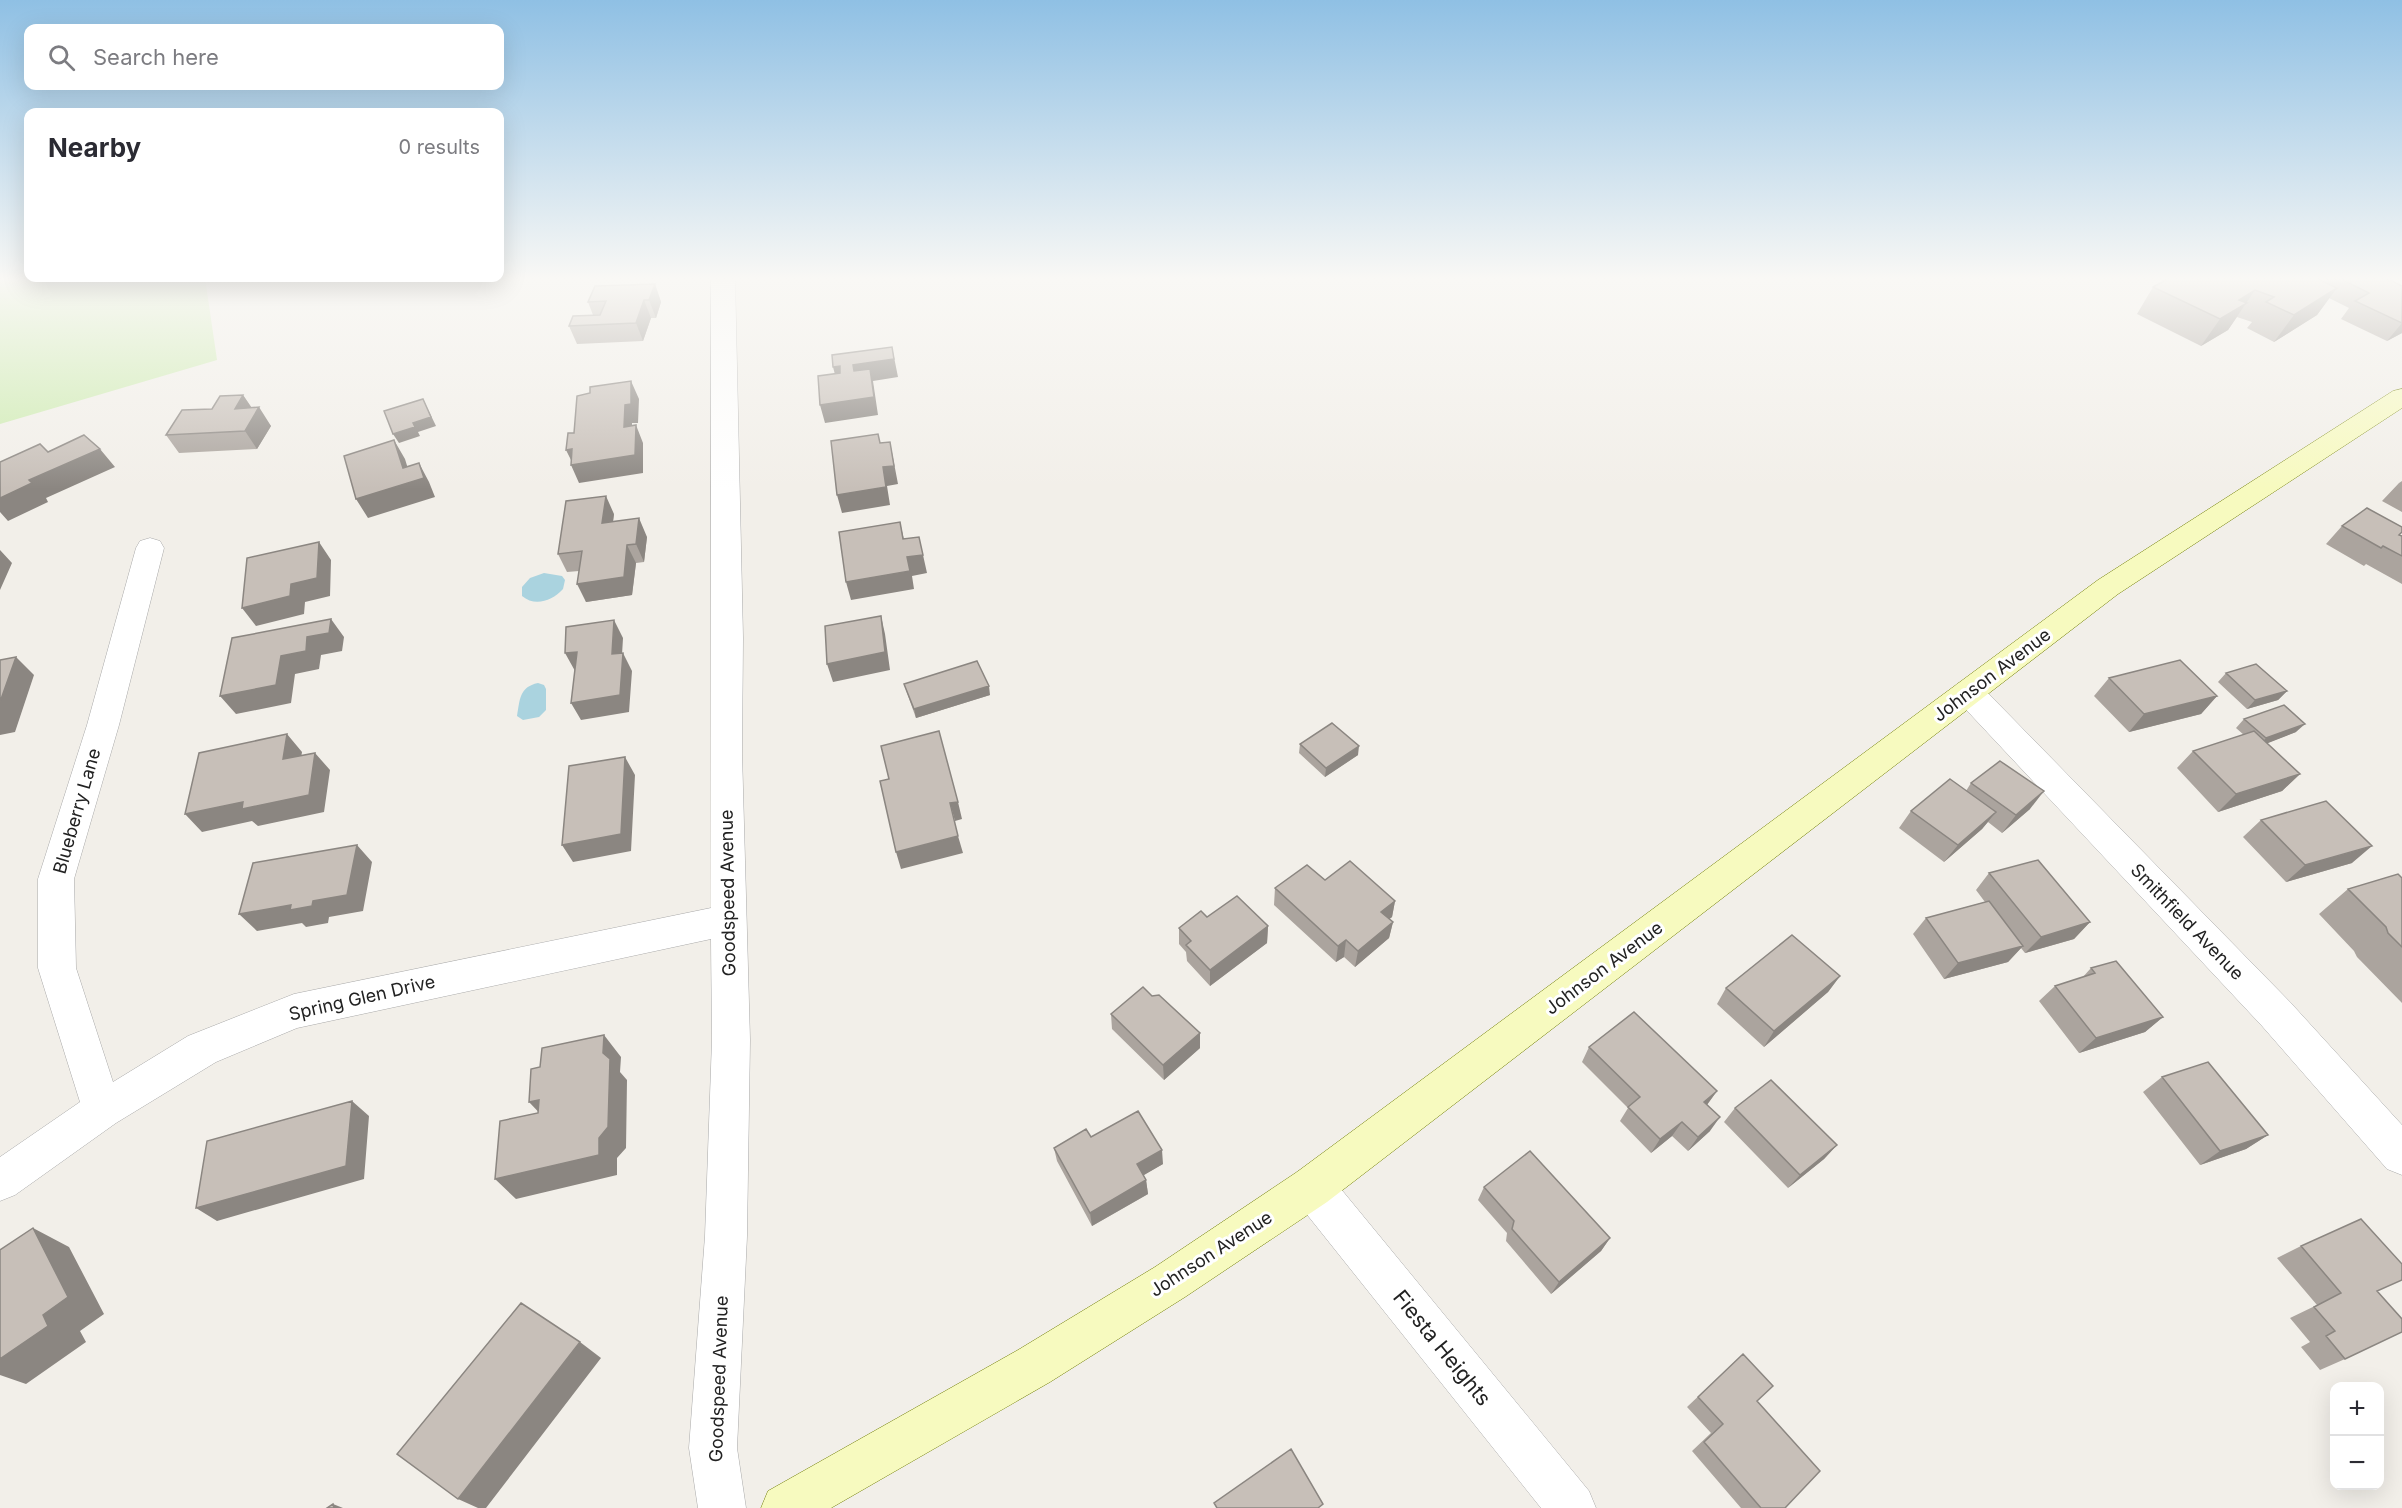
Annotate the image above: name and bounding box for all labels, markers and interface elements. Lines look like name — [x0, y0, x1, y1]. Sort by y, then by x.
search box — [24, 24, 504, 90]
icon: search — [45, 41, 78, 74]
text: Search here — [93, 44, 219, 70]
text: Nearby — [48, 132, 141, 163]
text: 0 results — [398, 135, 480, 159]
street label: Johnson Avenue — [1929, 624, 2055, 726]
street label: Blueberry Lane — [49, 746, 104, 876]
street label: Goodspeed Avenue — [716, 809, 739, 977]
street label: Smithfield Avenue — [2127, 859, 2248, 984]
street label: Johnson Avenue — [1541, 917, 1667, 1019]
street label: Spring Glen Drive — [287, 970, 437, 1025]
street label: Johnson Avenue — [1146, 1206, 1276, 1301]
street label: Fiesta Heights — [1388, 1285, 1497, 1411]
street label: Goodspeed Avenue — [705, 1295, 732, 1463]
map controls — [2330, 1382, 2384, 1490]
button: + — [2330, 1382, 2384, 1436]
button: − — [2330, 1436, 2384, 1490]

